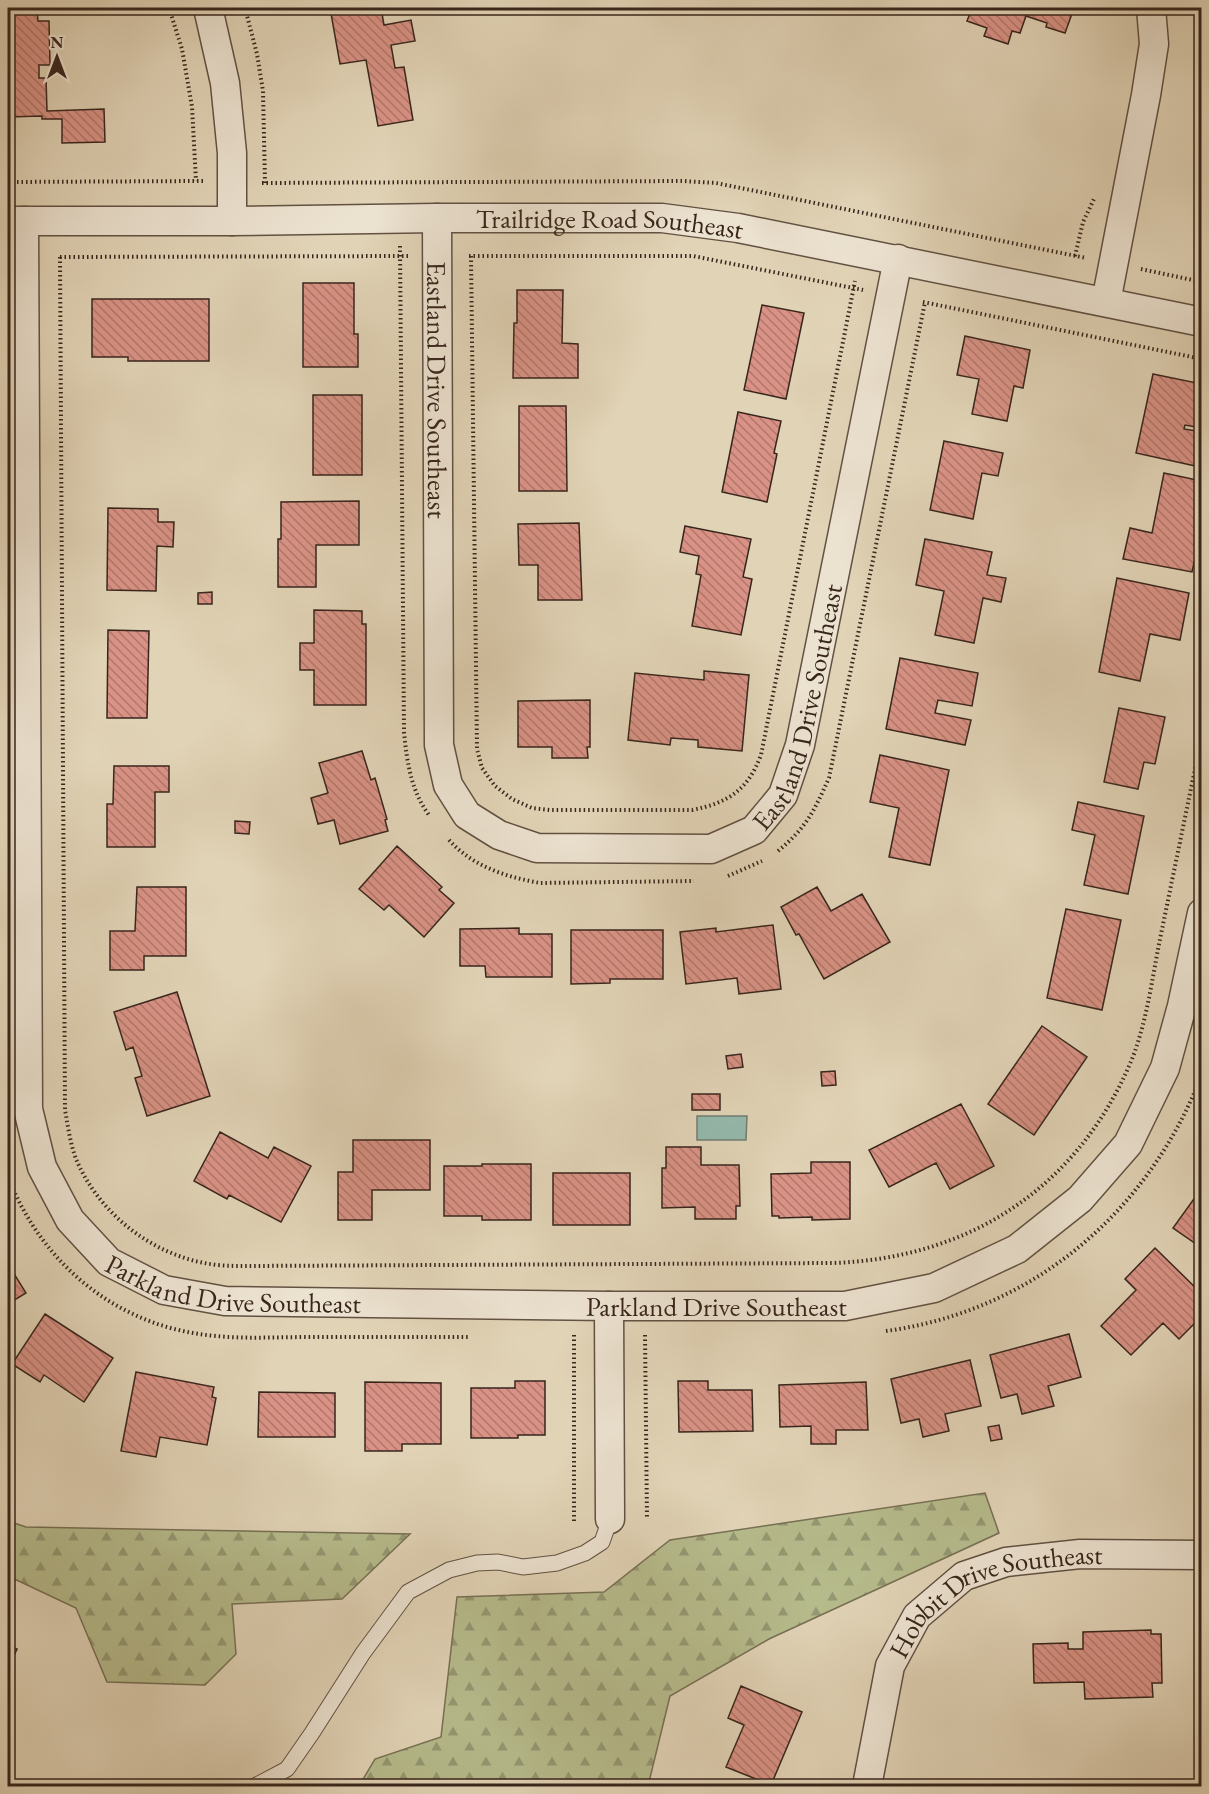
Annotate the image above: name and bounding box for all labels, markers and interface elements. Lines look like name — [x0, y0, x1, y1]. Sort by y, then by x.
north arrow — [27, 27, 87, 87]
text: N — [51, 32, 64, 53]
street label: Trailridge Road Southeast — [476, 200, 747, 246]
street label: Eastland Drive Southeast — [420, 261, 456, 519]
street label: Eastland Drive Southeast — [744, 580, 850, 837]
street label: Parkland Drive Southeast — [100, 1246, 362, 1320]
street label: Parkland Drive Southeast — [586, 1288, 847, 1324]
street label: Hobbit Drive Southeast — [880, 1536, 1103, 1664]

